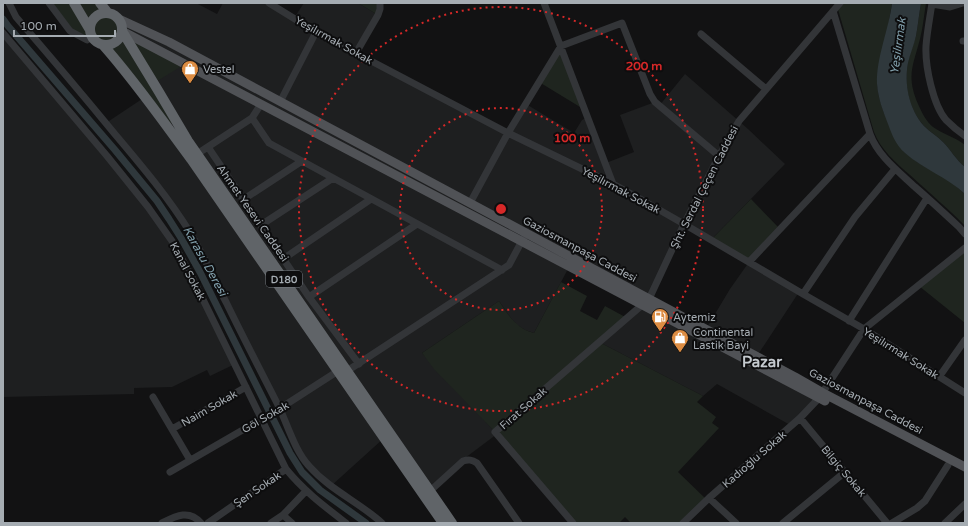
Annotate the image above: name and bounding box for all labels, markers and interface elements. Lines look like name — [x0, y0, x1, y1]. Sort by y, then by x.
scale bar — [14, 12, 115, 38]
street label: Yeşilırmak Sokak — [293, 14, 375, 67]
water label: Yeşilırmak — [887, 15, 909, 75]
text: 100 m — [20, 19, 57, 33]
shop icon: Vestel — [180, 59, 200, 84]
text: 200 m — [626, 59, 662, 73]
place label: Vestel — [203, 63, 235, 76]
street label: Şht. Serdal Çeçen Caddesi — [668, 124, 741, 251]
text: 100 m — [554, 131, 590, 145]
street label: Ahmet Yesevi Caddesi — [214, 162, 291, 264]
street label: Yeşilırmak Sokak — [579, 164, 662, 217]
centre of rings — [494, 202, 508, 216]
street label: Gaziosmanpaşa Caddesi — [521, 214, 639, 285]
water label: Karasu Deresi — [180, 224, 231, 300]
street label: Kanal Sokak — [167, 240, 208, 302]
road number: D180 — [266, 271, 302, 287]
fuel station icon: Aytemiz — [650, 307, 670, 332]
place label: Aytemiz — [673, 311, 716, 324]
street label: Yeşilırmak Sokak — [860, 325, 941, 382]
place label: Continental Lastik Bayi — [693, 326, 753, 352]
shop icon: Continental Lastik Bayi — [670, 328, 690, 353]
district label: Pazar — [742, 353, 782, 371]
street label: Gaziosmanpaşa Caddesi — [807, 366, 925, 437]
street label: Fırat Sokak — [497, 384, 549, 432]
street label: Naim Sokak — [179, 387, 239, 430]
street label: Göl Sokak — [239, 399, 291, 436]
street label: Kadıoğlu Sokak — [720, 428, 789, 491]
street label: Bilgiç Sokak — [818, 443, 869, 500]
street label: Şen Sokak — [231, 469, 283, 510]

